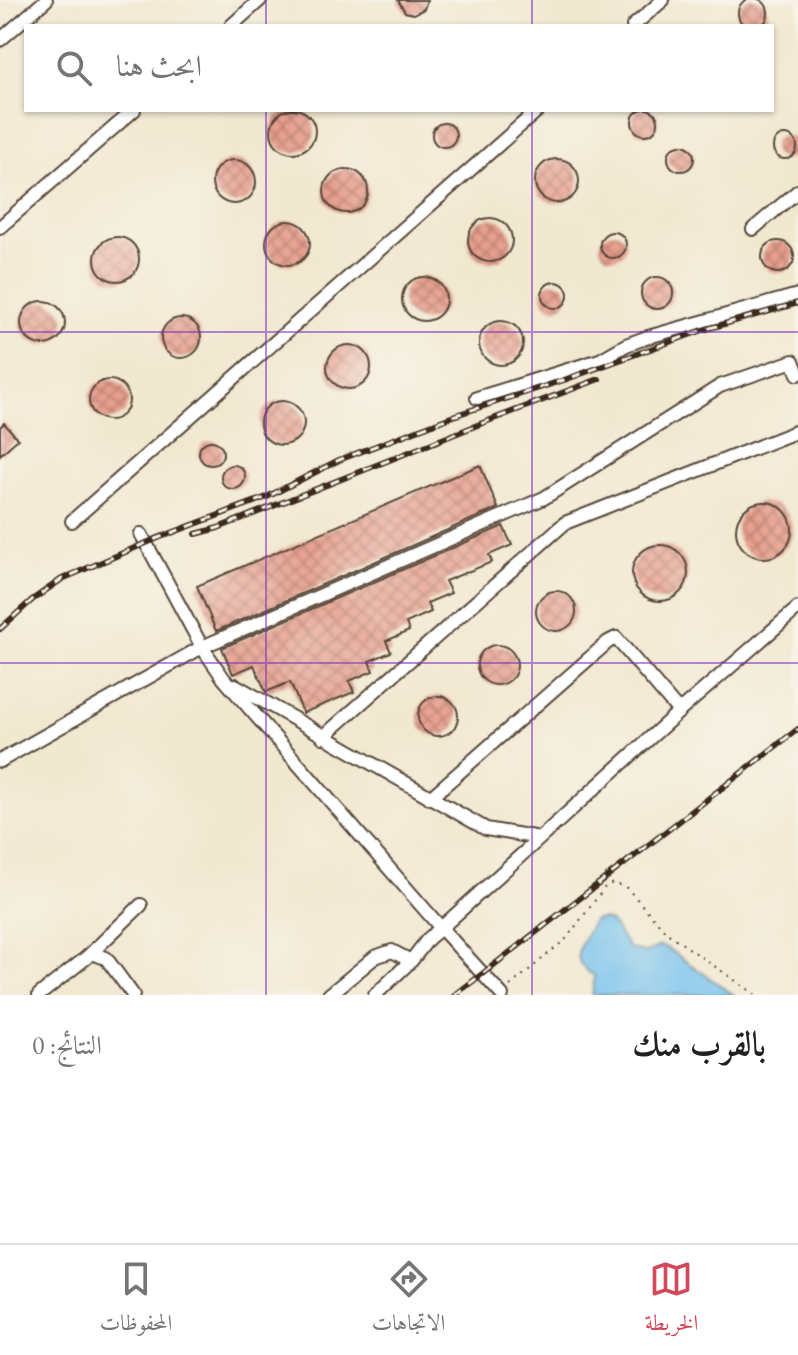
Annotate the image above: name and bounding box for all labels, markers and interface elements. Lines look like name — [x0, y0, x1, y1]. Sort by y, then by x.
search box — [24, 24, 774, 112]
icon: search — [52, 46, 96, 90]
text: ابحث هنا — [116, 46, 202, 85]
text: بالقرب منك — [632, 1021, 766, 1065]
text: النتائج: 0 — [32, 1028, 102, 1062]
tab: المحفوظات — [100, 1257, 172, 1344]
tab: الاتجاهات — [372, 1257, 445, 1344]
tab: الخريطة — [645, 1257, 698, 1344]

